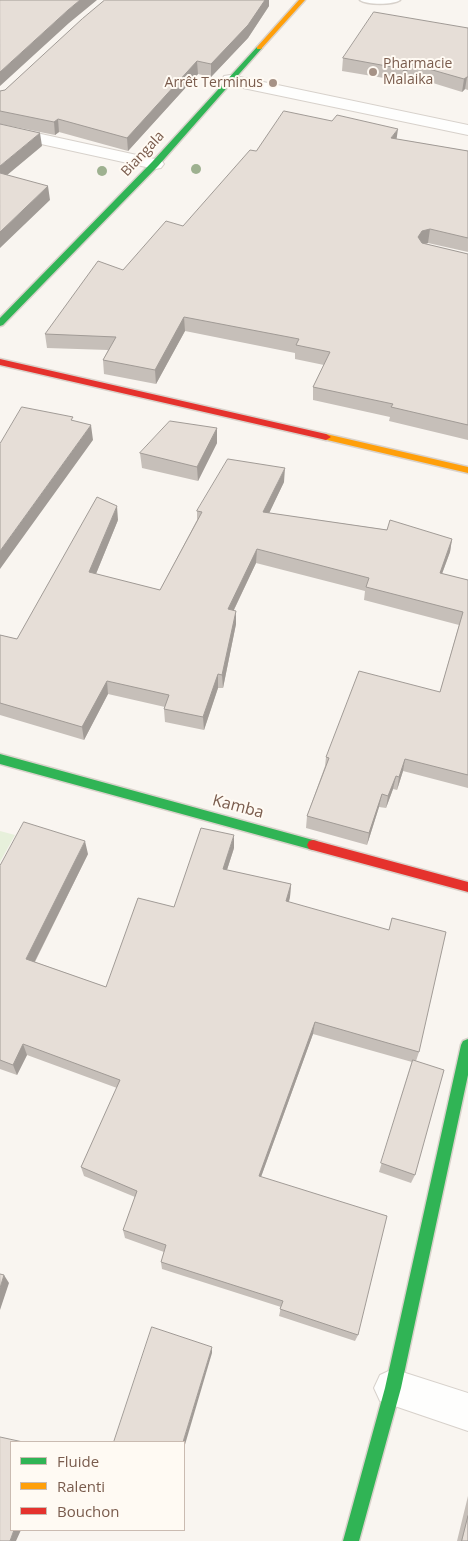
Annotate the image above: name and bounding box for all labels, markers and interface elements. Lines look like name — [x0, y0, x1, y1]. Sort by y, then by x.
place label: Pharmacie Malaika — [383, 56, 452, 88]
marker: Pharmacie Malaika — [367, 66, 379, 78]
place label: Arrêt Terminus — [165, 75, 263, 91]
marker: Arrêt Terminus — [267, 77, 279, 89]
street label: Biangala — [118, 128, 168, 180]
street label: Kamba — [210, 791, 266, 823]
legend — [10, 1441, 185, 1531]
text: Fluide — [57, 1451, 99, 1471]
text: Ralenti — [57, 1476, 105, 1496]
text: Bouchon — [57, 1501, 120, 1521]

